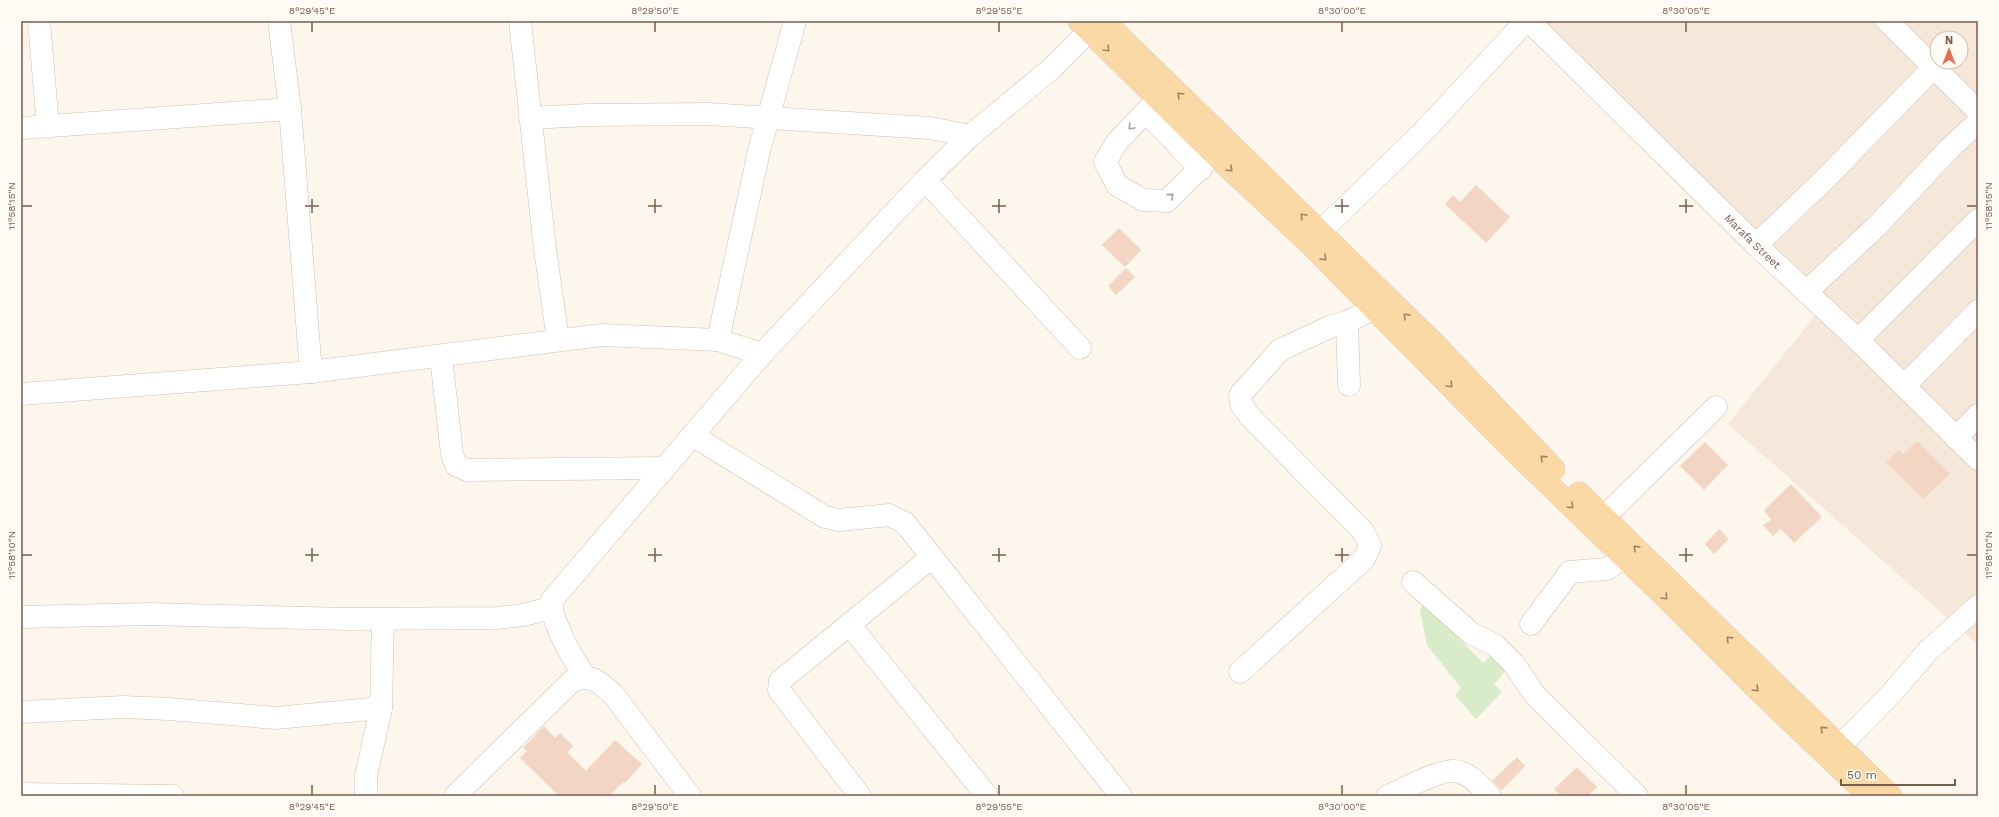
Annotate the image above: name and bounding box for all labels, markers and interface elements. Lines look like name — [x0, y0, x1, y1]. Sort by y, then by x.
text: 8°29'45"E — [289, 5, 335, 16]
text: 8°29'50"E — [631, 5, 679, 16]
text: 8°29'55"E — [975, 5, 1023, 16]
text: 8°30'00"E — [1318, 5, 1366, 16]
text: 8°30'05"E — [1662, 5, 1710, 16]
north arrow — [1929, 30, 1969, 70]
text: N — [1945, 34, 1953, 47]
one-way arrow — [1102, 44, 1110, 52]
one-way arrow — [1177, 92, 1185, 100]
one-way arrow — [1128, 122, 1136, 130]
one-way arrow — [1225, 164, 1232, 171]
text: 11°58'15"N — [6, 182, 17, 230]
text: 11°58'15"N — [1983, 182, 1994, 230]
one-way arrow — [1166, 194, 1174, 201]
street label: Marafa Street — [1722, 212, 1783, 272]
one-way arrow — [1300, 213, 1308, 221]
one-way arrow — [1319, 253, 1327, 261]
one-way arrow — [1403, 313, 1411, 321]
one-way arrow — [1445, 380, 1453, 388]
one-way arrow — [1540, 455, 1548, 463]
one-way arrow — [1567, 502, 1574, 509]
text: 11°58'10"N — [6, 531, 17, 579]
text: 11°58'10"N — [1983, 531, 1994, 579]
one-way arrow — [1633, 545, 1641, 553]
one-way arrow — [1660, 592, 1668, 600]
one-way arrow — [1726, 636, 1734, 644]
one-way arrow — [1751, 684, 1759, 692]
one-way arrow — [1820, 727, 1828, 734]
scale bar — [1841, 761, 1955, 787]
text: 50 m — [1847, 768, 1877, 782]
text: 8°29'45"E — [289, 801, 335, 812]
text: 8°29'50"E — [631, 801, 679, 812]
text: 8°29'55"E — [975, 801, 1023, 812]
text: 8°30'00"E — [1318, 801, 1366, 812]
text: 8°30'05"E — [1662, 801, 1710, 812]

